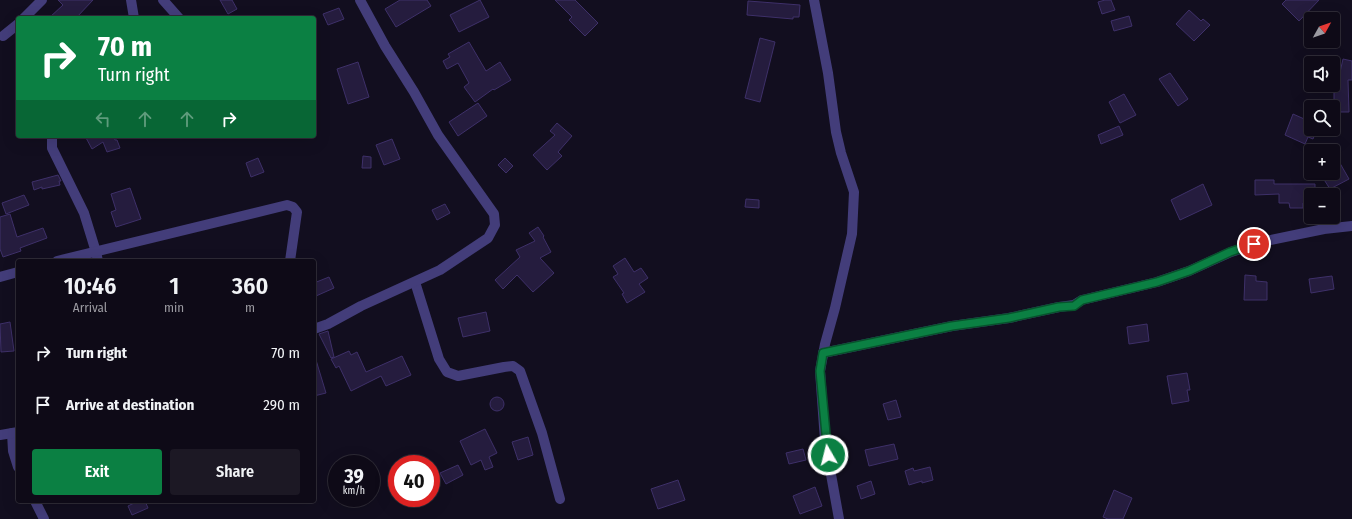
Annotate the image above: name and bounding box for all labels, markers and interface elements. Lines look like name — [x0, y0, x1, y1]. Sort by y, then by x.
north arrow — [1304, 12, 1340, 48]
map controls — [1304, 12, 1340, 224]
text: 70 m — [98, 30, 152, 63]
icon: right — [32, 32, 84, 84]
button: sound — [1304, 56, 1340, 92]
text: Turn right — [98, 64, 170, 86]
button: search — [1304, 100, 1340, 136]
icon: left — [92, 108, 114, 130]
icon: ahead — [134, 108, 156, 130]
icon: ahead — [176, 108, 198, 130]
icon: right — [218, 108, 240, 130]
button: + — [1304, 144, 1340, 180]
button: − — [1304, 188, 1340, 224]
pin — [1237, 227, 1271, 261]
icon: arrive — [1243, 233, 1265, 255]
text: 10:46 — [64, 272, 116, 300]
text: 1 — [169, 272, 179, 300]
text: 360 — [232, 272, 268, 300]
text: Arrival — [73, 300, 107, 315]
text: min — [164, 300, 184, 315]
text: m — [245, 300, 255, 315]
icon: right — [32, 342, 54, 364]
text: Turn right — [66, 344, 127, 362]
text: 70 m — [271, 344, 300, 362]
icon: arrive — [32, 394, 54, 416]
text: Arrive at destination — [66, 396, 194, 414]
text: 290 m — [263, 396, 300, 414]
position arrow — [807, 434, 849, 476]
button: Exit — [32, 449, 162, 495]
button: Share — [170, 449, 300, 495]
speed limit sign: 40 — [388, 455, 440, 507]
text: 39 — [344, 464, 364, 488]
text: km/h — [343, 485, 365, 497]

